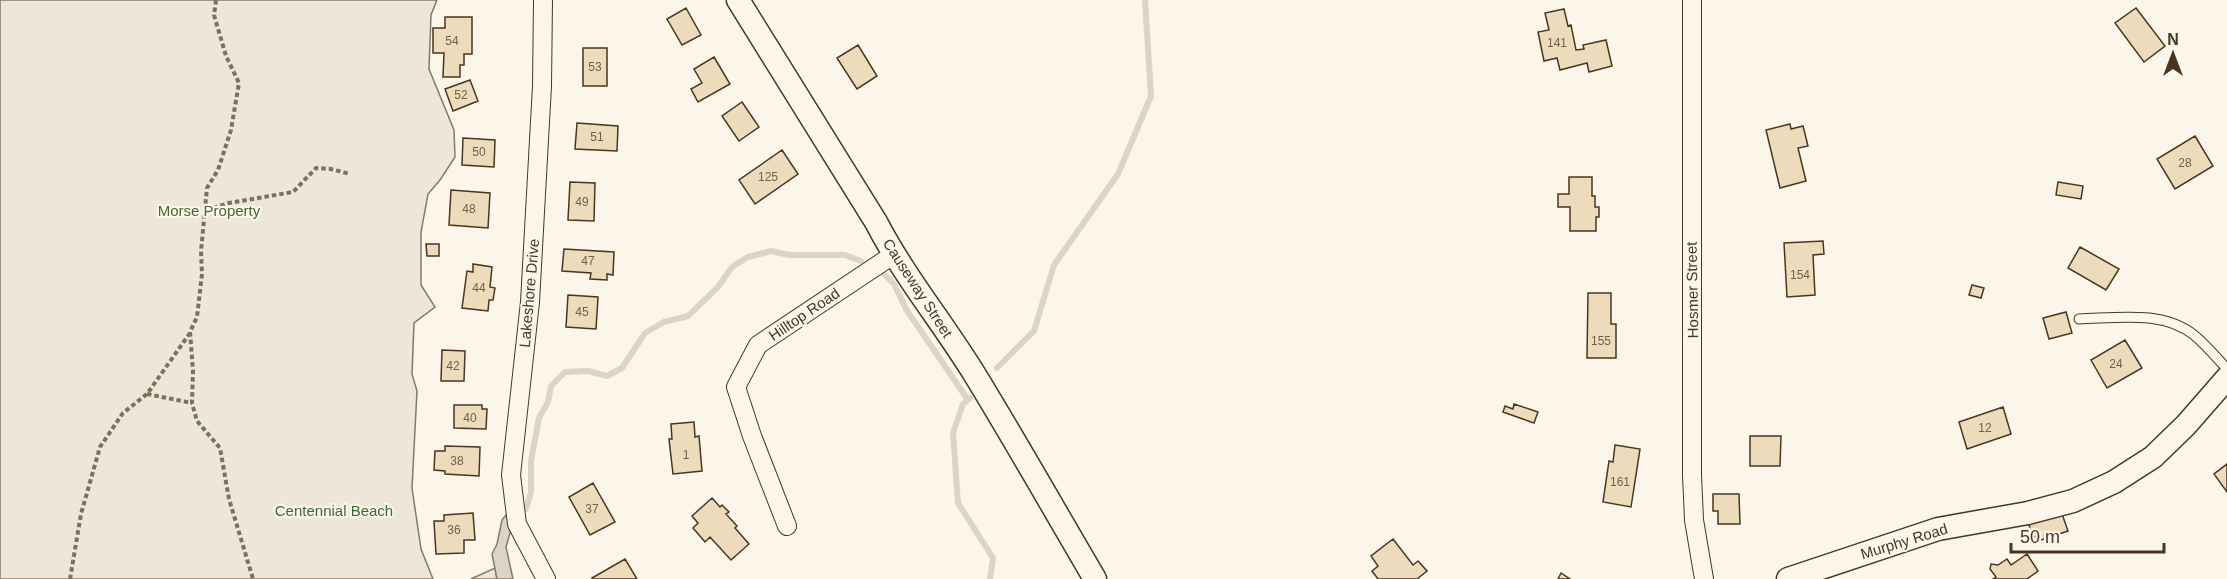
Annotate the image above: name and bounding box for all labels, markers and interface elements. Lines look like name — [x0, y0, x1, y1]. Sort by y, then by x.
north arrow — [2143, 24, 2203, 84]
text: N — [2167, 31, 2179, 48]
house number: 54 — [445, 34, 459, 48]
house number: 141 — [1547, 36, 1567, 50]
house number: 53 — [588, 60, 602, 74]
house number: 52 — [454, 88, 468, 102]
house number: 51 — [590, 130, 604, 144]
house number: 50 — [472, 145, 486, 159]
house number: 28 — [2178, 156, 2192, 170]
house number: 125 — [758, 170, 778, 184]
house number: 49 — [575, 195, 589, 209]
park label: Morse Property — [158, 202, 261, 219]
house number: 48 — [462, 202, 476, 216]
street label: Causeway Street — [880, 235, 957, 341]
street label: Lakeshore Drive — [516, 238, 542, 348]
street label: Hosmer Street — [1683, 241, 1701, 338]
house number: 47 — [581, 254, 595, 268]
house number: 154 — [1790, 268, 1810, 282]
house number: 44 — [472, 281, 486, 295]
street label: Hilltop Road — [765, 284, 843, 344]
house number: 45 — [575, 305, 589, 319]
house number: 155 — [1591, 334, 1611, 348]
house number: 24 — [2109, 357, 2123, 371]
house number: 42 — [446, 359, 460, 373]
house number: 40 — [463, 411, 477, 425]
house number: 12 — [1978, 421, 1992, 435]
house number: 1 — [683, 448, 690, 462]
house number: 38 — [450, 454, 464, 468]
house number: 161 — [1610, 475, 1630, 489]
park label: Centennial Beach — [275, 502, 393, 519]
house number: 37 — [585, 502, 599, 516]
scale bar — [2011, 516, 2164, 554]
street label: Murphy Road — [1858, 520, 1950, 562]
house number: 36 — [447, 523, 461, 537]
text: 50 m — [2020, 527, 2060, 547]

